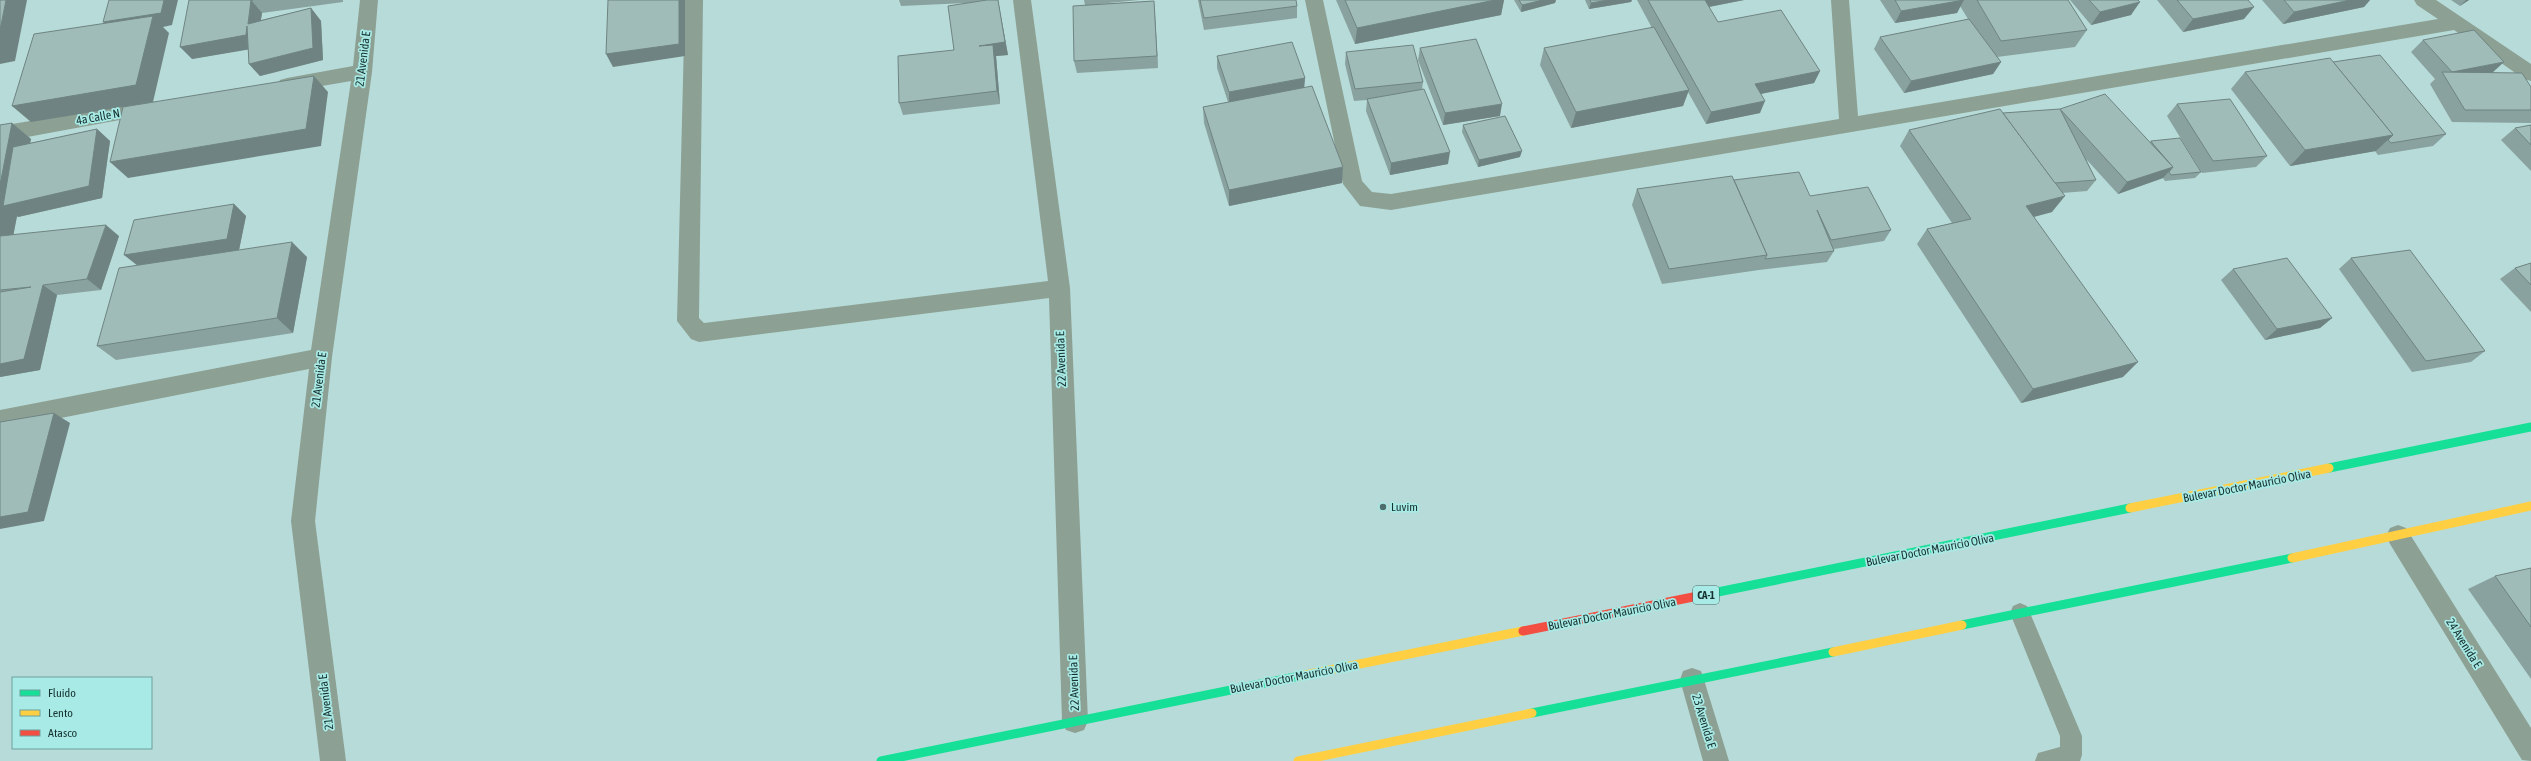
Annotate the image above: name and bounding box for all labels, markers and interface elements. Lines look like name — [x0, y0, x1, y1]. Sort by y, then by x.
street label: 21 Avenida E — [353, 31, 373, 87]
street label: 4a Calle N — [75, 106, 121, 128]
street label: 22 Avenida E — [1053, 331, 1069, 387]
street label: 21 Avenida E — [309, 352, 329, 408]
street label: Bulevar Doctor Mauricio Oliva — [2182, 467, 2312, 505]
place label: Luvim — [1391, 500, 1418, 514]
marker: Luvim — [1378, 502, 1388, 512]
street label: Bulevar Doctor Mauricio Oliva — [1865, 531, 1995, 569]
road number: CA-1 — [1693, 586, 1719, 604]
street label: Bulevar Doctor Mauricio Oliva — [1547, 595, 1677, 633]
street label: 24 Avenida E — [2443, 616, 2485, 670]
street label: 22 Avenida E — [1066, 655, 1082, 711]
street label: Bulevar Doctor Mauricio Oliva — [1229, 658, 1359, 696]
street label: 21 Avenida E — [316, 674, 336, 730]
legend — [12, 677, 152, 749]
text: Fluido — [48, 686, 76, 700]
street label: 23 Avenida E — [1689, 692, 1719, 750]
text: Lento — [48, 706, 73, 720]
text: Atasco — [48, 726, 78, 740]

